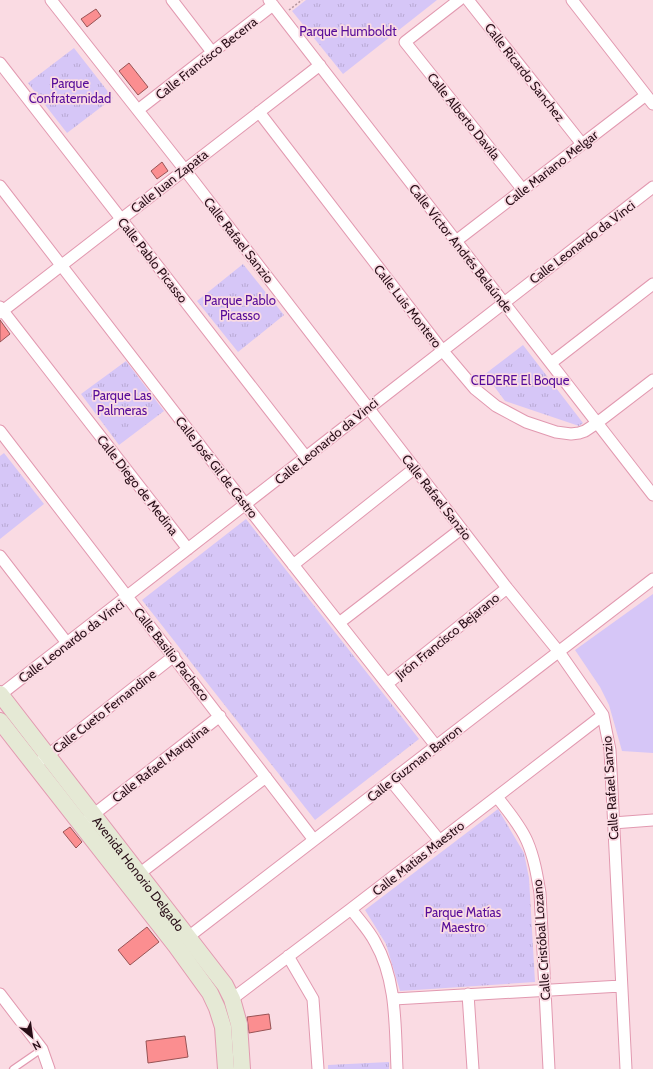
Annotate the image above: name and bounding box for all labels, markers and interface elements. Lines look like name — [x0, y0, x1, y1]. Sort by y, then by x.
street label: Calle Francisco Becerra — [152, 13, 261, 103]
street label: Calle Ricardo Sanchez — [482, 20, 568, 124]
park label: Parque Humboldt — [299, 23, 397, 39]
street label: Calle Alberto Davila — [424, 69, 504, 163]
park label: Parque Confraternidad — [29, 75, 111, 106]
street label: Calle Mariano Melgar — [501, 126, 602, 209]
street label: Calle Juan Zapata — [127, 145, 211, 216]
street label: Calle Víctor Andrés Belaúnde — [406, 181, 516, 316]
street label: Calle Rafael Sanzio — [201, 194, 277, 286]
street label: Calle Leonardo da Vinci — [526, 197, 638, 287]
street label: Calle Pablo Picasso — [115, 214, 191, 306]
street label: Calle Luis Montero — [371, 261, 445, 351]
park label: Parque Pablo Picasso — [204, 292, 276, 323]
park label: CEDERE El Boque — [471, 372, 570, 388]
park label: Parque Las Palmeras — [92, 387, 152, 418]
street label: Calle Leonardo da Vinci — [271, 394, 381, 488]
street label: Calle José Gil de Castro — [172, 413, 262, 521]
street label: Calle Diego de Medina — [94, 432, 182, 539]
street label: Calle Rafael Sanzio — [399, 451, 475, 543]
street label: Jirón Francisco Bejarano — [391, 589, 503, 684]
street label: Calle Leonardo da Vinci — [15, 596, 127, 686]
street label: Calle Basilio Pacheco — [131, 604, 213, 704]
street label: Calle Cueto Fernandine — [49, 665, 159, 756]
street label: Calle Rafael Marquina — [109, 720, 212, 806]
street label: Calle Guzman Barron — [363, 721, 465, 805]
street label: Calle Rafael Sanzio — [598, 736, 622, 840]
street label: Avenida Honorio Delgado — [89, 813, 188, 934]
street label: Calle Matias Maestro — [369, 817, 467, 899]
street label: Calle Cristóbal Lozano — [529, 879, 553, 1001]
park label: Parque Matías Maestro — [425, 904, 502, 935]
north arrow — [12, 1017, 52, 1057]
text: N — [30, 1038, 44, 1054]

